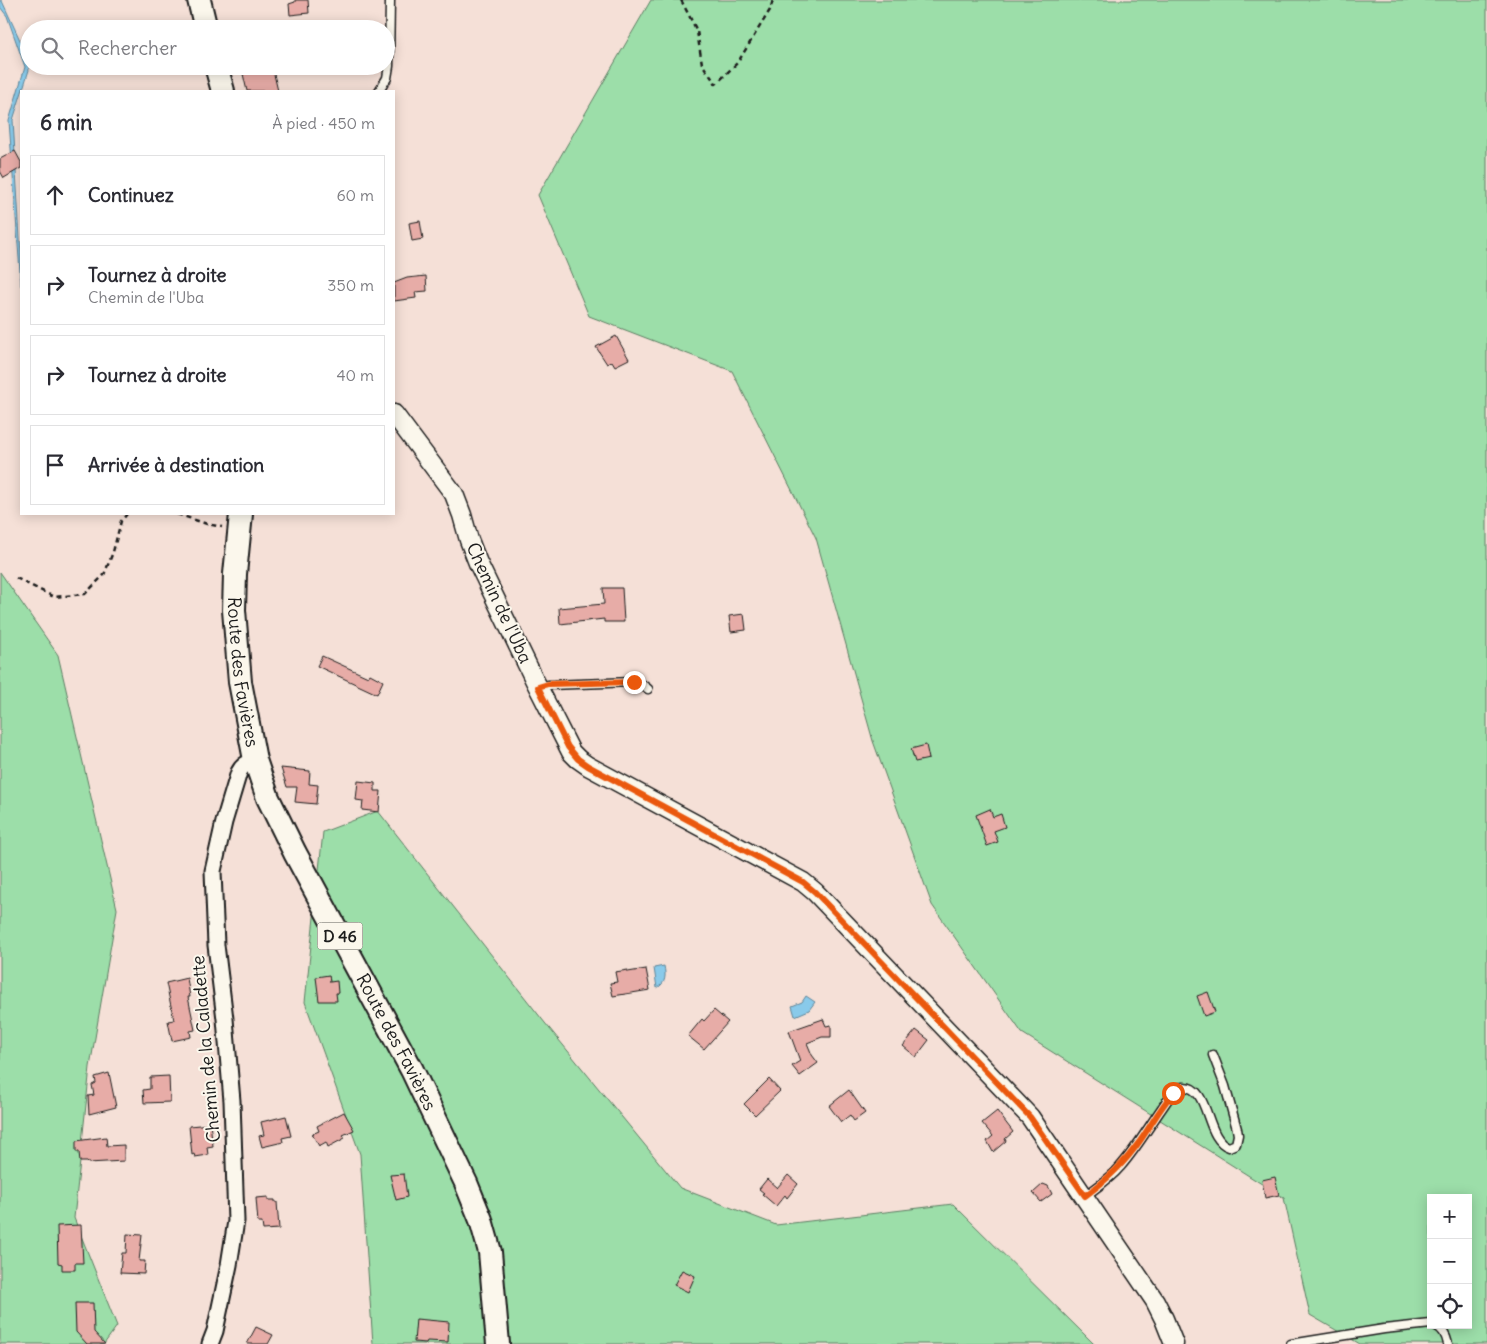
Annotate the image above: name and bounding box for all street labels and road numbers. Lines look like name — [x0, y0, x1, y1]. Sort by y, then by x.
street label: Chemin de l'Uba — [461, 539, 538, 667]
street label: Route des Favières — [223, 597, 264, 749]
road number: D 46 — [318, 922, 362, 949]
street label: Chemin de la Caladette — [186, 955, 225, 1143]
street label: Route des Favières — [351, 970, 442, 1114]

